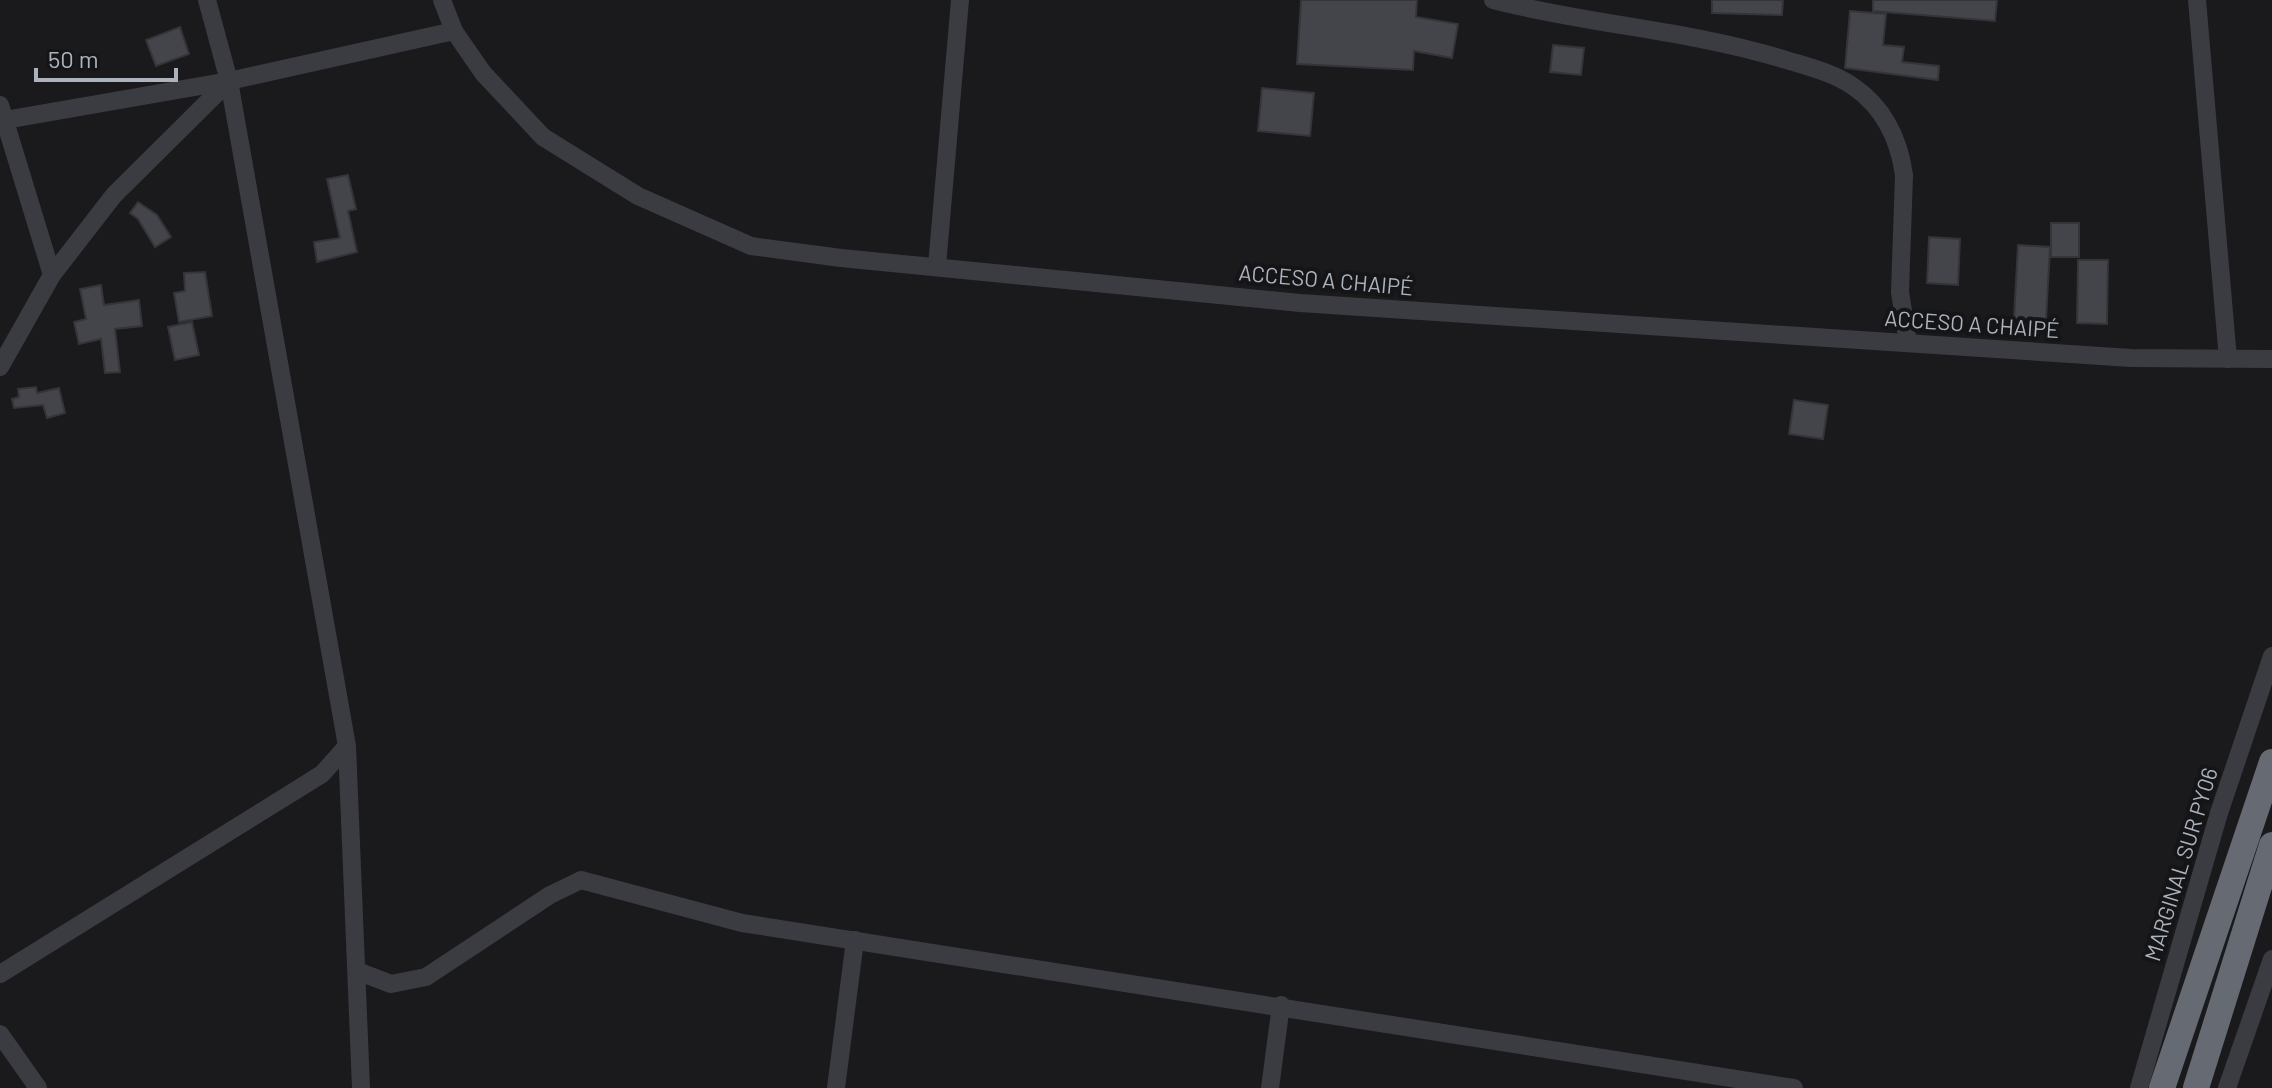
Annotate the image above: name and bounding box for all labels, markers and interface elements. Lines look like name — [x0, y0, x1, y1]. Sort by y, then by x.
scale bar — [36, 32, 176, 82]
text: 50 m — [48, 44, 99, 73]
street label: ACCESO A CHAIPÉ — [1238, 258, 1414, 300]
street label: ACCESO A CHAIPÉ — [1884, 304, 2060, 342]
street label: MARGINAL SUR PY06 — [2138, 764, 2222, 964]

